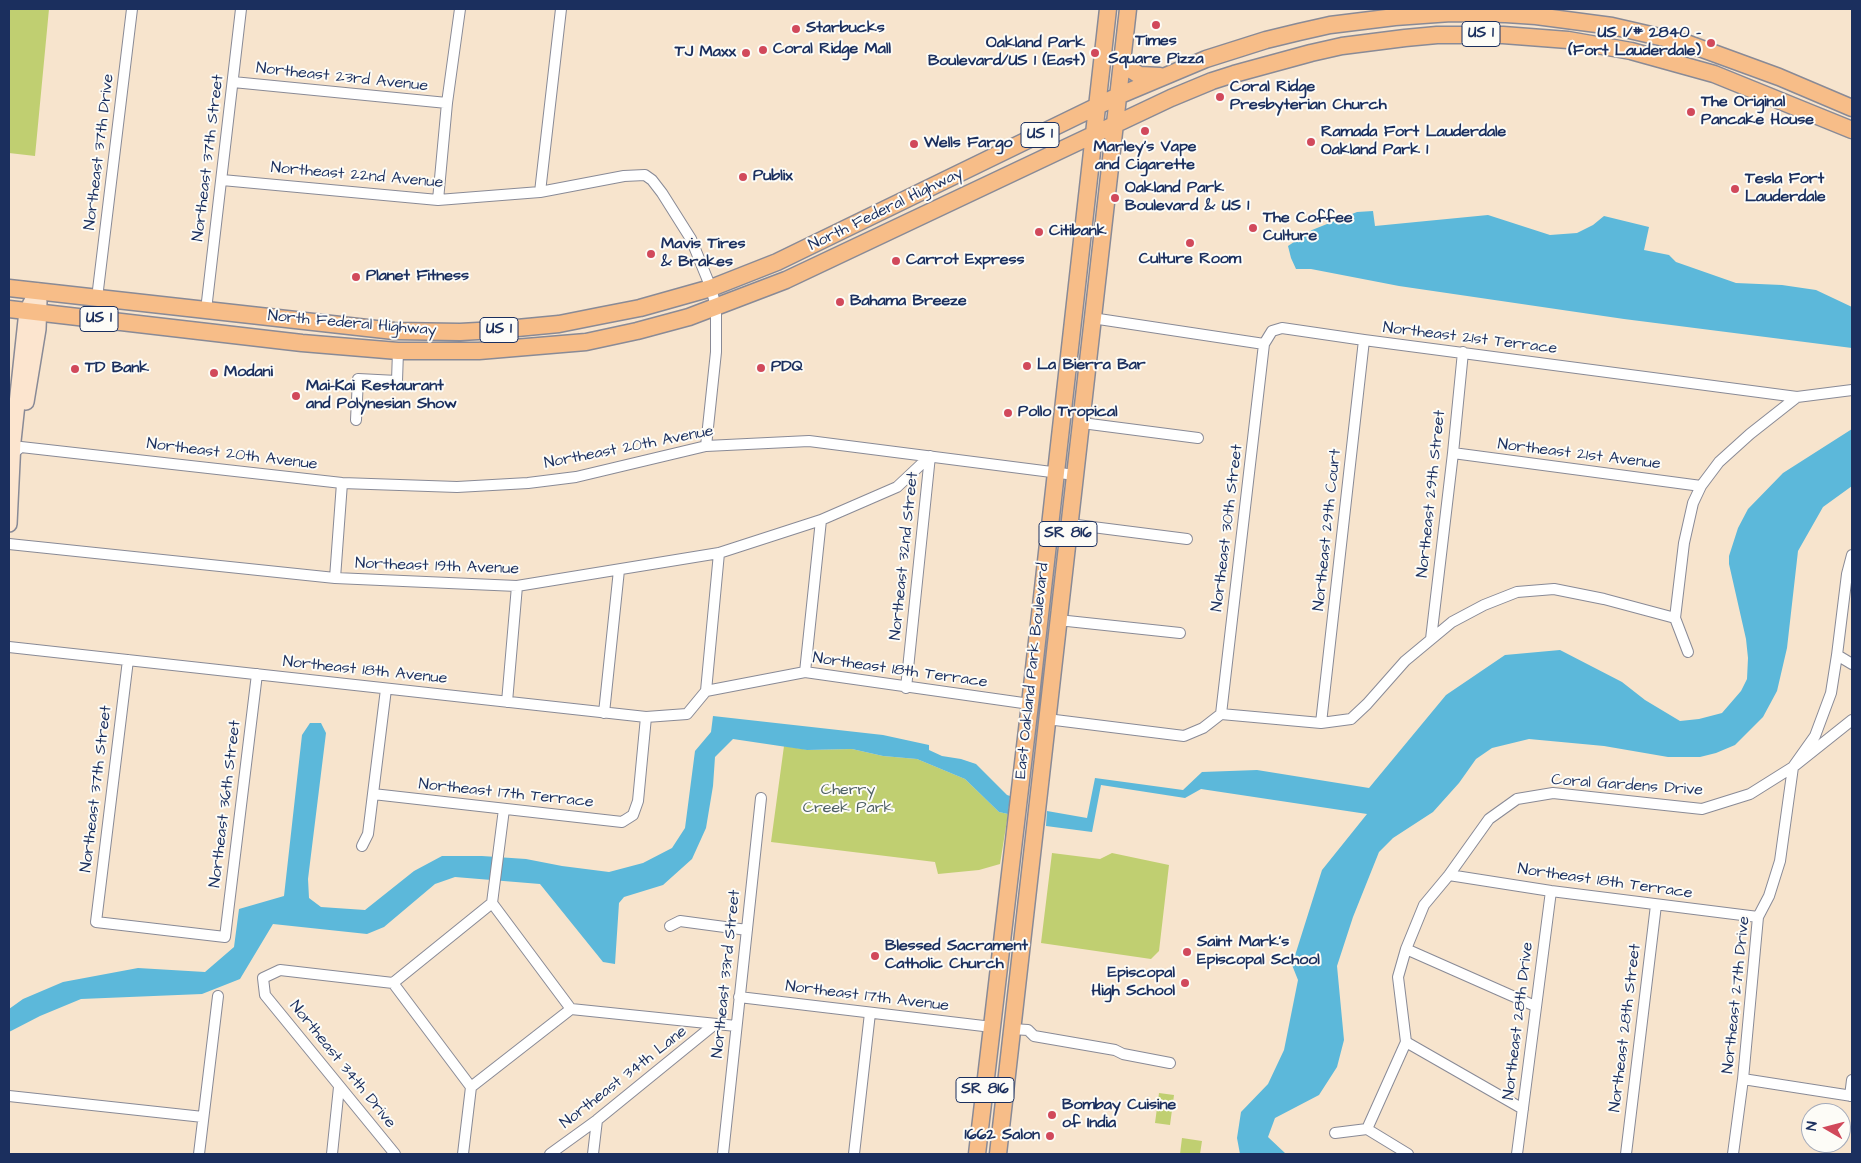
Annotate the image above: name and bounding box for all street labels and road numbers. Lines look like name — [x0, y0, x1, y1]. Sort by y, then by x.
road number: US 1 — [1462, 22, 1500, 46]
street label: Northeast 23rd Avenue — [255, 59, 429, 97]
street label: Northeast 37th Drive — [81, 73, 119, 231]
street label: Northeast 37th Street — [189, 73, 229, 243]
road number: US 1 — [1021, 122, 1059, 148]
street label: Northeast 22nd Avenue — [270, 159, 444, 193]
street label: North Federal Highway — [806, 164, 966, 256]
road number: US 1 — [80, 306, 118, 332]
street label: North Federal Highway — [267, 307, 437, 341]
road number: US 1 — [480, 318, 518, 342]
street label: Northeast 21st Terrace — [1382, 319, 1558, 359]
street label: Northeast 29th Street — [1414, 409, 1450, 579]
street label: Northeast 20th Avenue — [543, 422, 715, 474]
street label: Northeast 20th Avenue — [145, 435, 319, 475]
street label: Northeast 21st Avenue — [1496, 435, 1662, 475]
street label: Northeast 30th Street — [1208, 443, 1248, 613]
street label: Northeast 29th Court — [1310, 448, 1346, 612]
street label: Northeast 32nd Street — [887, 471, 923, 641]
road number: SR 816 — [1039, 522, 1097, 546]
street label: Northeast 19th Avenue — [355, 555, 519, 579]
street label: East Oakland Park Boulevard — [1012, 562, 1054, 780]
street label: Northeast 18th Terrace — [811, 649, 989, 693]
street label: Northeast 18th Avenue — [282, 653, 448, 689]
street label: Northeast 37th Street — [77, 704, 117, 874]
street label: Northeast 36th Street — [206, 719, 246, 889]
street label: Coral Gardens Drive — [1550, 771, 1704, 801]
street label: Northeast 17th Terrace — [418, 775, 594, 813]
street label: Northeast 18th Terrace — [1516, 860, 1694, 904]
street label: Northeast 33rd Street — [709, 889, 745, 1059]
street label: Northeast 27th Drive — [1719, 915, 1755, 1075]
street label: Northeast 28th Drive — [1500, 941, 1538, 1101]
street label: Northeast 28th Street — [1606, 943, 1646, 1113]
street label: Northeast 17th Avenue — [784, 977, 950, 1017]
street label: Northeast 34th Drive — [285, 997, 399, 1133]
street label: Northeast 34th Lane — [557, 1023, 691, 1133]
road number: SR 816 — [956, 1078, 1014, 1102]

